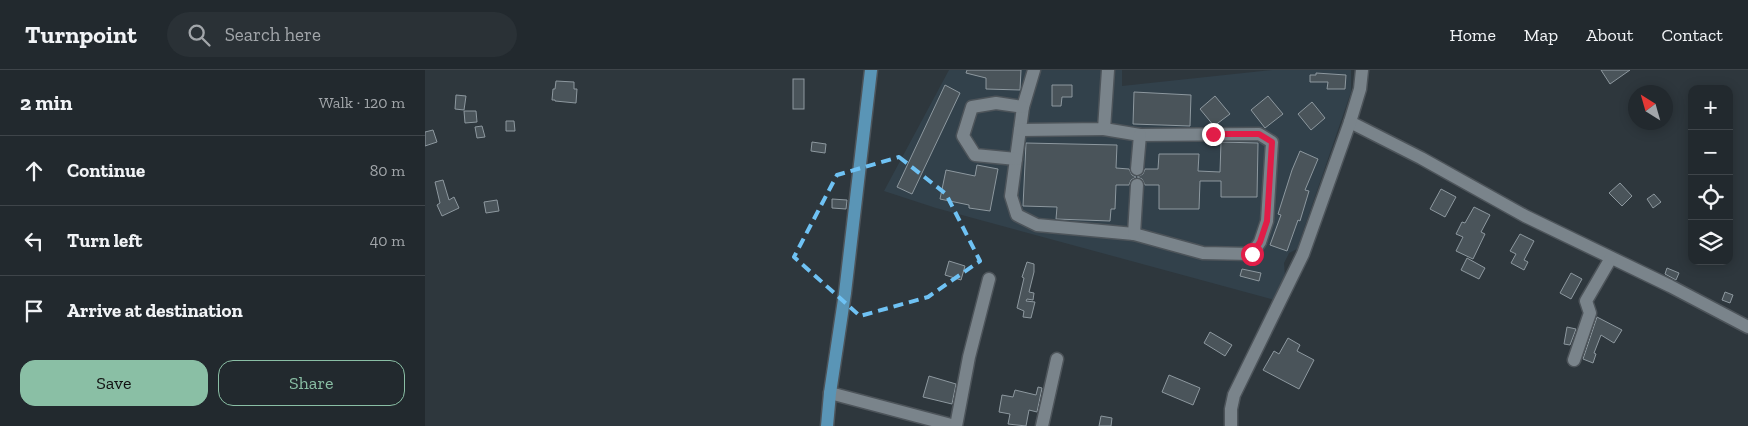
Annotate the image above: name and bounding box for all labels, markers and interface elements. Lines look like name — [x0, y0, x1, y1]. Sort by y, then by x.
search box — [167, 12, 517, 57]
text: Turnpoint — [25, 20, 137, 49]
icon: search — [185, 21, 213, 49]
text: Search here — [225, 23, 321, 46]
text: Home — [1449, 24, 1496, 46]
text: Map — [1524, 24, 1558, 46]
text: About — [1586, 24, 1633, 46]
text: Contact — [1661, 24, 1723, 46]
north arrow — [1628, 85, 1673, 130]
map controls — [1688, 85, 1733, 265]
button: + — [1688, 85, 1733, 130]
text: 2 min — [20, 90, 72, 115]
text: Walk · 120 m — [319, 93, 405, 112]
route end — [1202, 123, 1225, 146]
button: − — [1688, 130, 1733, 175]
icon: ahead — [20, 157, 48, 185]
text: Continue — [67, 159, 145, 182]
text: 80 m — [370, 161, 405, 180]
button: locate — [1688, 175, 1733, 220]
button: layers — [1688, 220, 1733, 265]
icon: left — [20, 227, 48, 255]
text: Turn left — [67, 229, 142, 252]
text: 40 m — [370, 231, 405, 250]
route start — [1241, 243, 1264, 266]
icon: arrive — [20, 297, 48, 325]
text: Arrive at destination — [67, 299, 243, 322]
button: Save — [20, 360, 208, 406]
button: Share — [218, 360, 405, 406]

